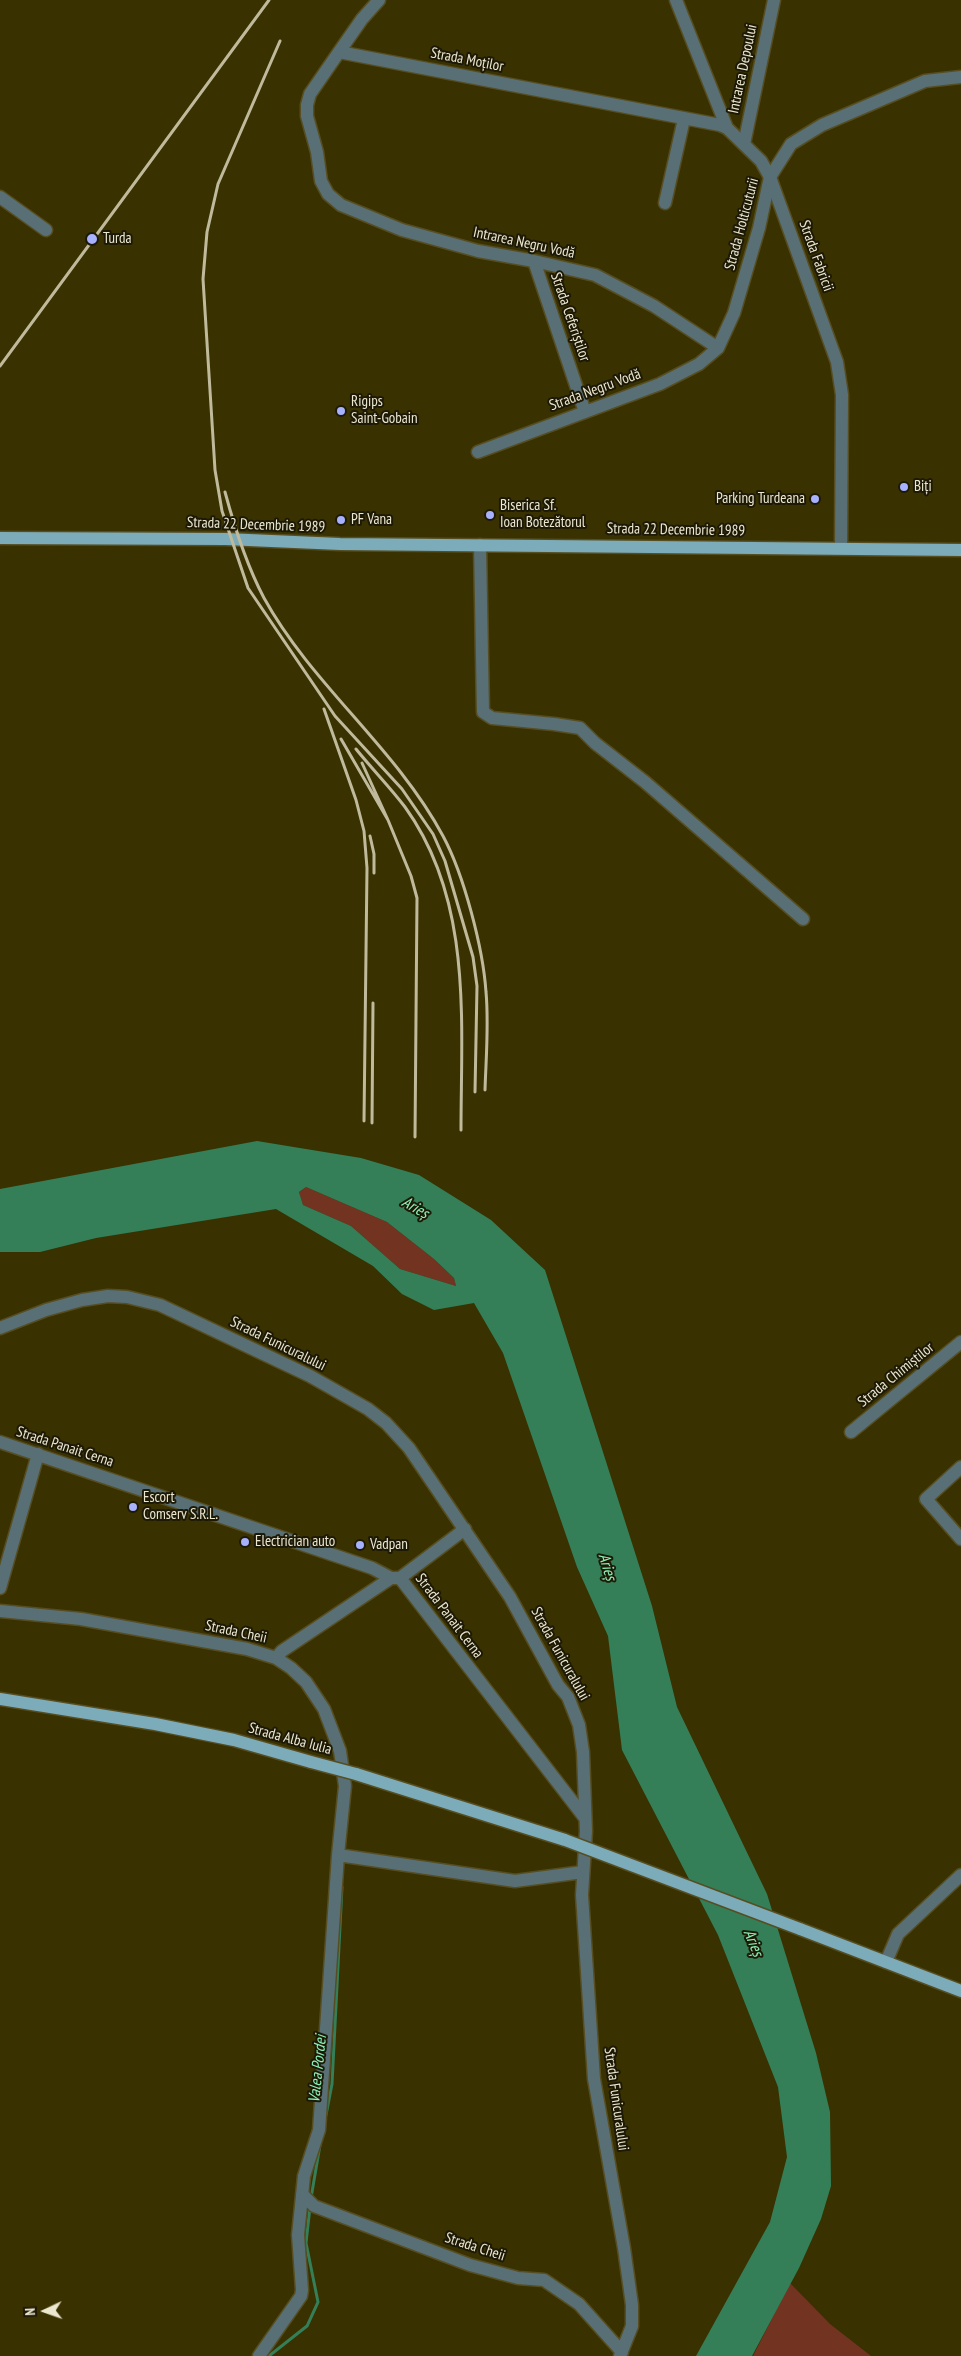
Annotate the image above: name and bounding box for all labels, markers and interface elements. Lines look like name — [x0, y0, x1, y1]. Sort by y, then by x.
street label: Intrarea Depoului — [725, 23, 761, 115]
street label: Strada Moților — [429, 44, 505, 76]
street label: Strada Holticuturii — [721, 176, 763, 272]
street label: Strada Fabricii — [795, 218, 837, 294]
street label: Intrarea Negru Vodă — [472, 223, 576, 263]
place label: Turda — [103, 230, 132, 248]
marker: Turda — [85, 232, 99, 246]
street label: Strada Ceferiștilor — [546, 270, 594, 364]
street label: Strada Negru Vodă — [547, 365, 643, 415]
place label: Rigips Saint-Gobain — [351, 393, 418, 428]
marker: Rigips Saint-Gobain — [335, 405, 347, 417]
place label: Biți — [914, 478, 932, 496]
marker: Biți — [898, 481, 910, 493]
place label: Parking Turdeana — [716, 490, 805, 508]
marker: Parking Turdeana — [809, 493, 821, 505]
place label: Biserica Sf. Ioan Botezătorul — [500, 497, 585, 532]
marker: Biserica Sf. Ioan Botezătorul — [484, 509, 496, 521]
place label: PF Vana — [351, 511, 392, 529]
street label: Strada 22 Decembrie 1989 — [187, 514, 325, 536]
marker: PF Vana — [335, 514, 347, 526]
street label: Strada 22 Decembrie 1989 — [607, 520, 745, 540]
water label: Arieș — [398, 1193, 432, 1223]
street label: Strada Funicuralului — [227, 1313, 329, 1375]
street label: Strada Chimiștilor — [854, 1339, 938, 1411]
street label: Strada Panait Cerna — [14, 1423, 116, 1471]
place label: Escort Comserv S.R.L. — [143, 1489, 218, 1524]
marker: Escort Comserv S.R.L. — [127, 1501, 139, 1513]
place label: Electrician auto — [255, 1533, 335, 1551]
marker: Electrician auto — [239, 1536, 251, 1548]
place label: Vadpan — [370, 1536, 408, 1554]
marker: Vadpan — [354, 1539, 366, 1551]
water label: Arieș — [594, 1551, 620, 1583]
street label: Strada Panait Cerna — [411, 1570, 487, 1662]
street label: Strada Funicuralului — [527, 1604, 593, 1704]
street label: Strada Cheii — [204, 1617, 268, 1647]
street label: Strada Alba Iulia — [246, 1719, 334, 1759]
water label: Arieș — [739, 1927, 767, 1959]
water label: Valea Pordei — [305, 2034, 331, 2104]
street label: Strada Funicuralului — [600, 2046, 632, 2152]
street label: Strada Cheii — [442, 2229, 508, 2265]
north arrow — [20, 2286, 70, 2336]
text: N — [21, 2308, 39, 2316]

